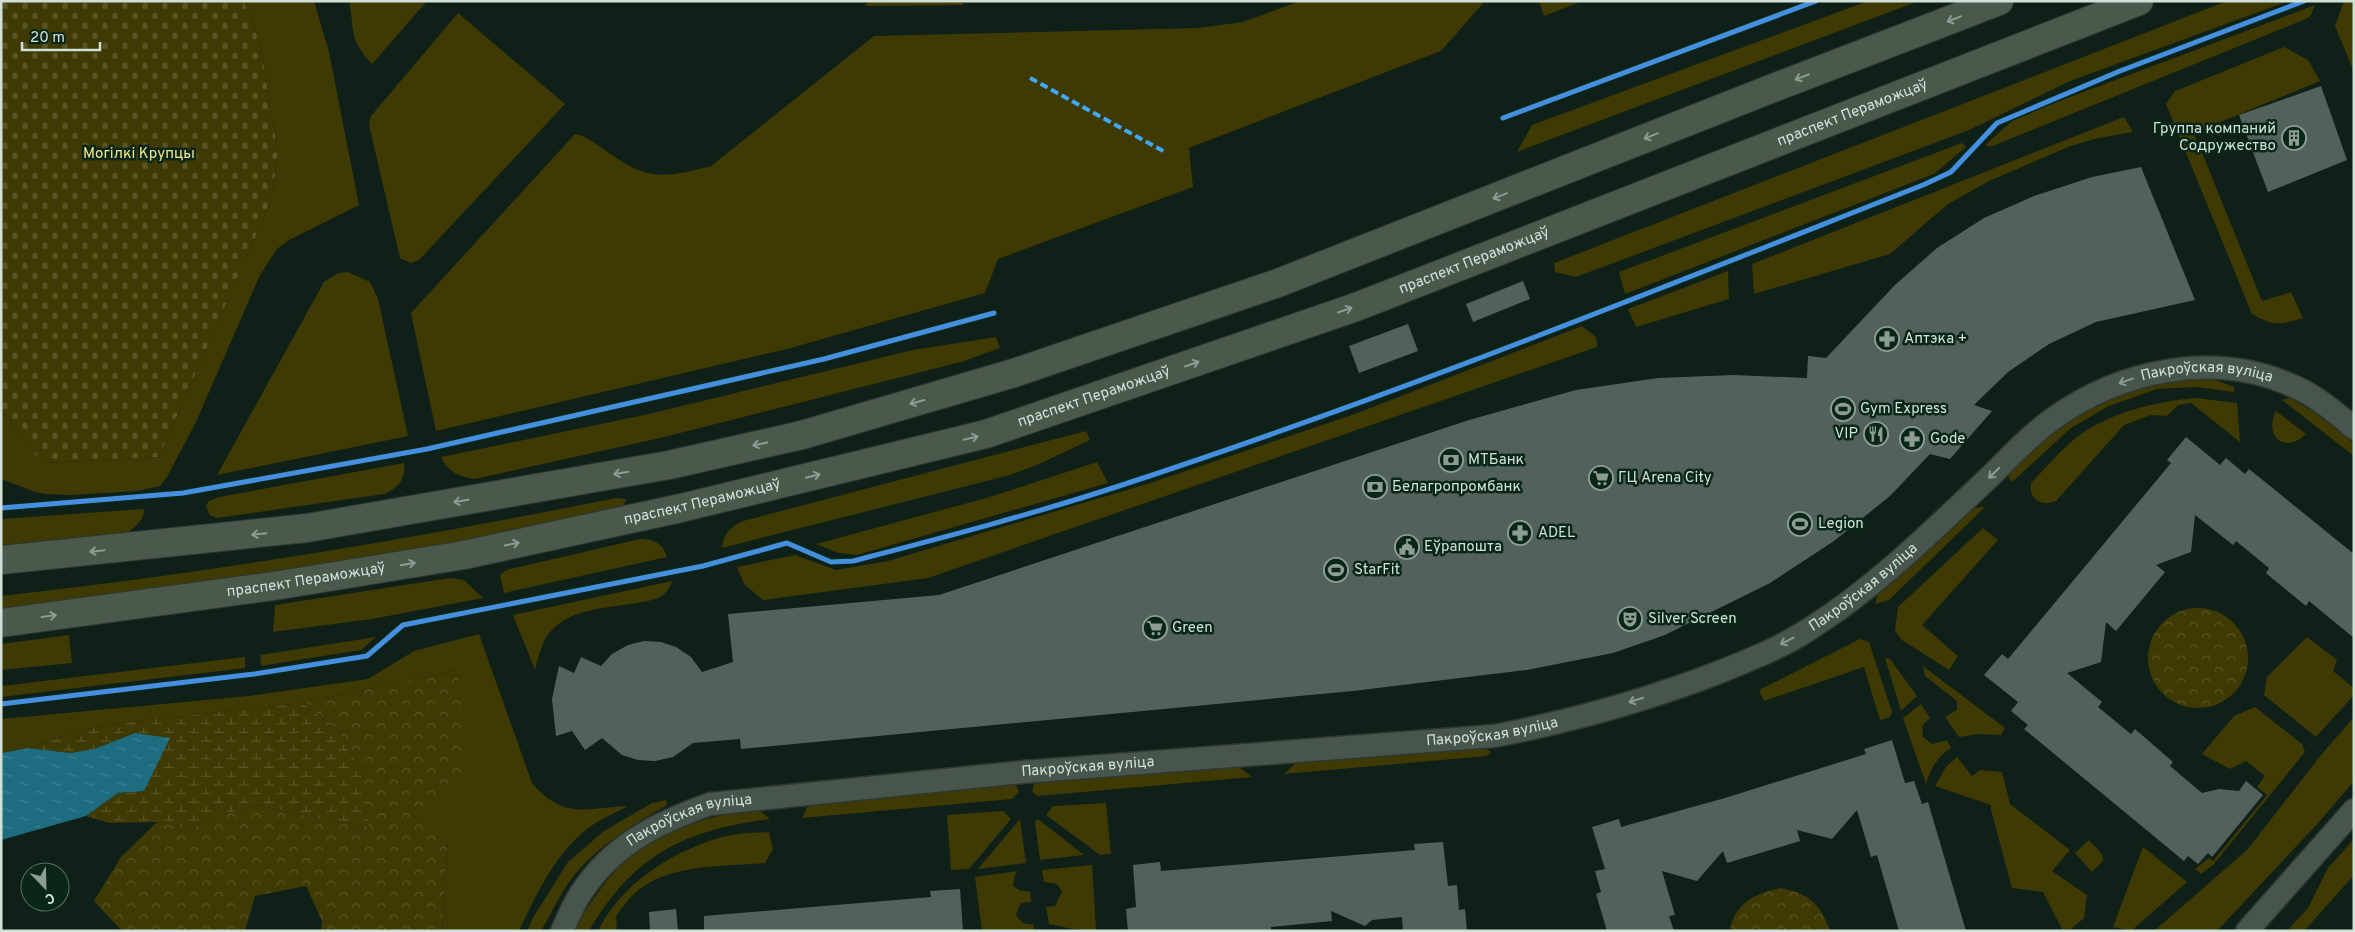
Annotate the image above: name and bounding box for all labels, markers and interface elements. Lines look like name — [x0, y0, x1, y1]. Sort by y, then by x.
one-way arrow — [1946, 15, 1962, 24]
scale bar — [22, 20, 100, 52]
text: 20 m — [30, 29, 65, 48]
one-way arrow — [1795, 73, 1810, 82]
street label: праспект Пераможцаў — [1774, 75, 1930, 151]
place label: Группа компаний Содружество — [2153, 120, 2276, 156]
building icon: Группа компаний Содружество — [2281, 125, 2307, 151]
one-way arrow — [1643, 132, 1659, 141]
park label: Могілкі Крупцы — [83, 145, 195, 164]
one-way arrow — [1492, 192, 1508, 201]
street label: праспект Пераможцаў — [1396, 223, 1552, 299]
one-way arrow — [1337, 305, 1353, 315]
pharmacy icon: Аптэка + — [1874, 326, 1900, 352]
place label: Аптэка + — [1904, 330, 1967, 349]
street label: Пакроўская вуліца — [2139, 358, 2275, 387]
one-way arrow — [1183, 359, 1199, 368]
street label: праспект Пераможцаў — [1015, 362, 1173, 432]
one-way arrow — [2119, 377, 2134, 386]
sports icon: Gym Express — [1830, 396, 1856, 422]
one-way arrow — [909, 397, 925, 407]
place label: Gym Express — [1860, 400, 1947, 419]
restaurant icon: VIP — [1863, 421, 1889, 447]
place label: VIP — [1835, 425, 1858, 444]
pharmacy icon: Gode — [1899, 426, 1925, 452]
place label: Gode — [1930, 430, 1965, 449]
one-way arrow — [963, 432, 979, 442]
one-way arrow — [752, 439, 768, 449]
bank icon: МТБанк — [1438, 447, 1464, 473]
place label: МТБанк — [1468, 451, 1524, 470]
supermarket icon: ГЦ Arena City — [1588, 465, 1614, 491]
one-way arrow — [1988, 466, 2000, 479]
one-way arrow — [613, 469, 629, 479]
place label: ГЦ Arena City — [1618, 469, 1712, 488]
one-way arrow — [805, 471, 821, 480]
bank icon: Белагропромбанк — [1362, 474, 1388, 500]
street label: праспект Пераможцаў — [622, 475, 782, 530]
place label: Белагропромбанк — [1392, 478, 1521, 497]
one-way arrow — [453, 497, 469, 507]
sports icon: Legion — [1787, 511, 1813, 537]
place label: Legion — [1818, 515, 1864, 534]
pharmacy icon: ADEL — [1507, 520, 1533, 546]
place label: ADEL — [1538, 524, 1575, 543]
one-way arrow — [251, 529, 267, 539]
public building icon: Еўрапошта — [1394, 534, 1420, 560]
place label: Еўрапошта — [1424, 538, 1502, 557]
one-way arrow — [503, 539, 519, 549]
street label: Пакроўская вуліца — [1805, 539, 1922, 636]
one-way arrow — [90, 546, 106, 556]
sports icon: StarFit — [1323, 557, 1349, 583]
street label: праспект Пераможцаў — [226, 558, 387, 602]
one-way arrow — [400, 558, 416, 568]
place label: StarFit — [1354, 561, 1400, 580]
theatre icon: Silver Screen — [1617, 606, 1643, 632]
place label: Silver Screen — [1648, 610, 1737, 629]
one-way arrow — [41, 611, 57, 621]
supermarket icon: Green — [1142, 615, 1168, 641]
place label: Green — [1172, 619, 1213, 638]
one-way arrow — [1780, 636, 1795, 646]
one-way arrow — [1629, 696, 1645, 706]
street label: Пакроўская вуліца — [1425, 713, 1560, 751]
street label: Пакроўская вуліца — [1021, 752, 1155, 782]
street label: Пакроўская вуліца — [623, 790, 753, 851]
north arrow — [20, 862, 70, 912]
text: С — [42, 888, 57, 907]

